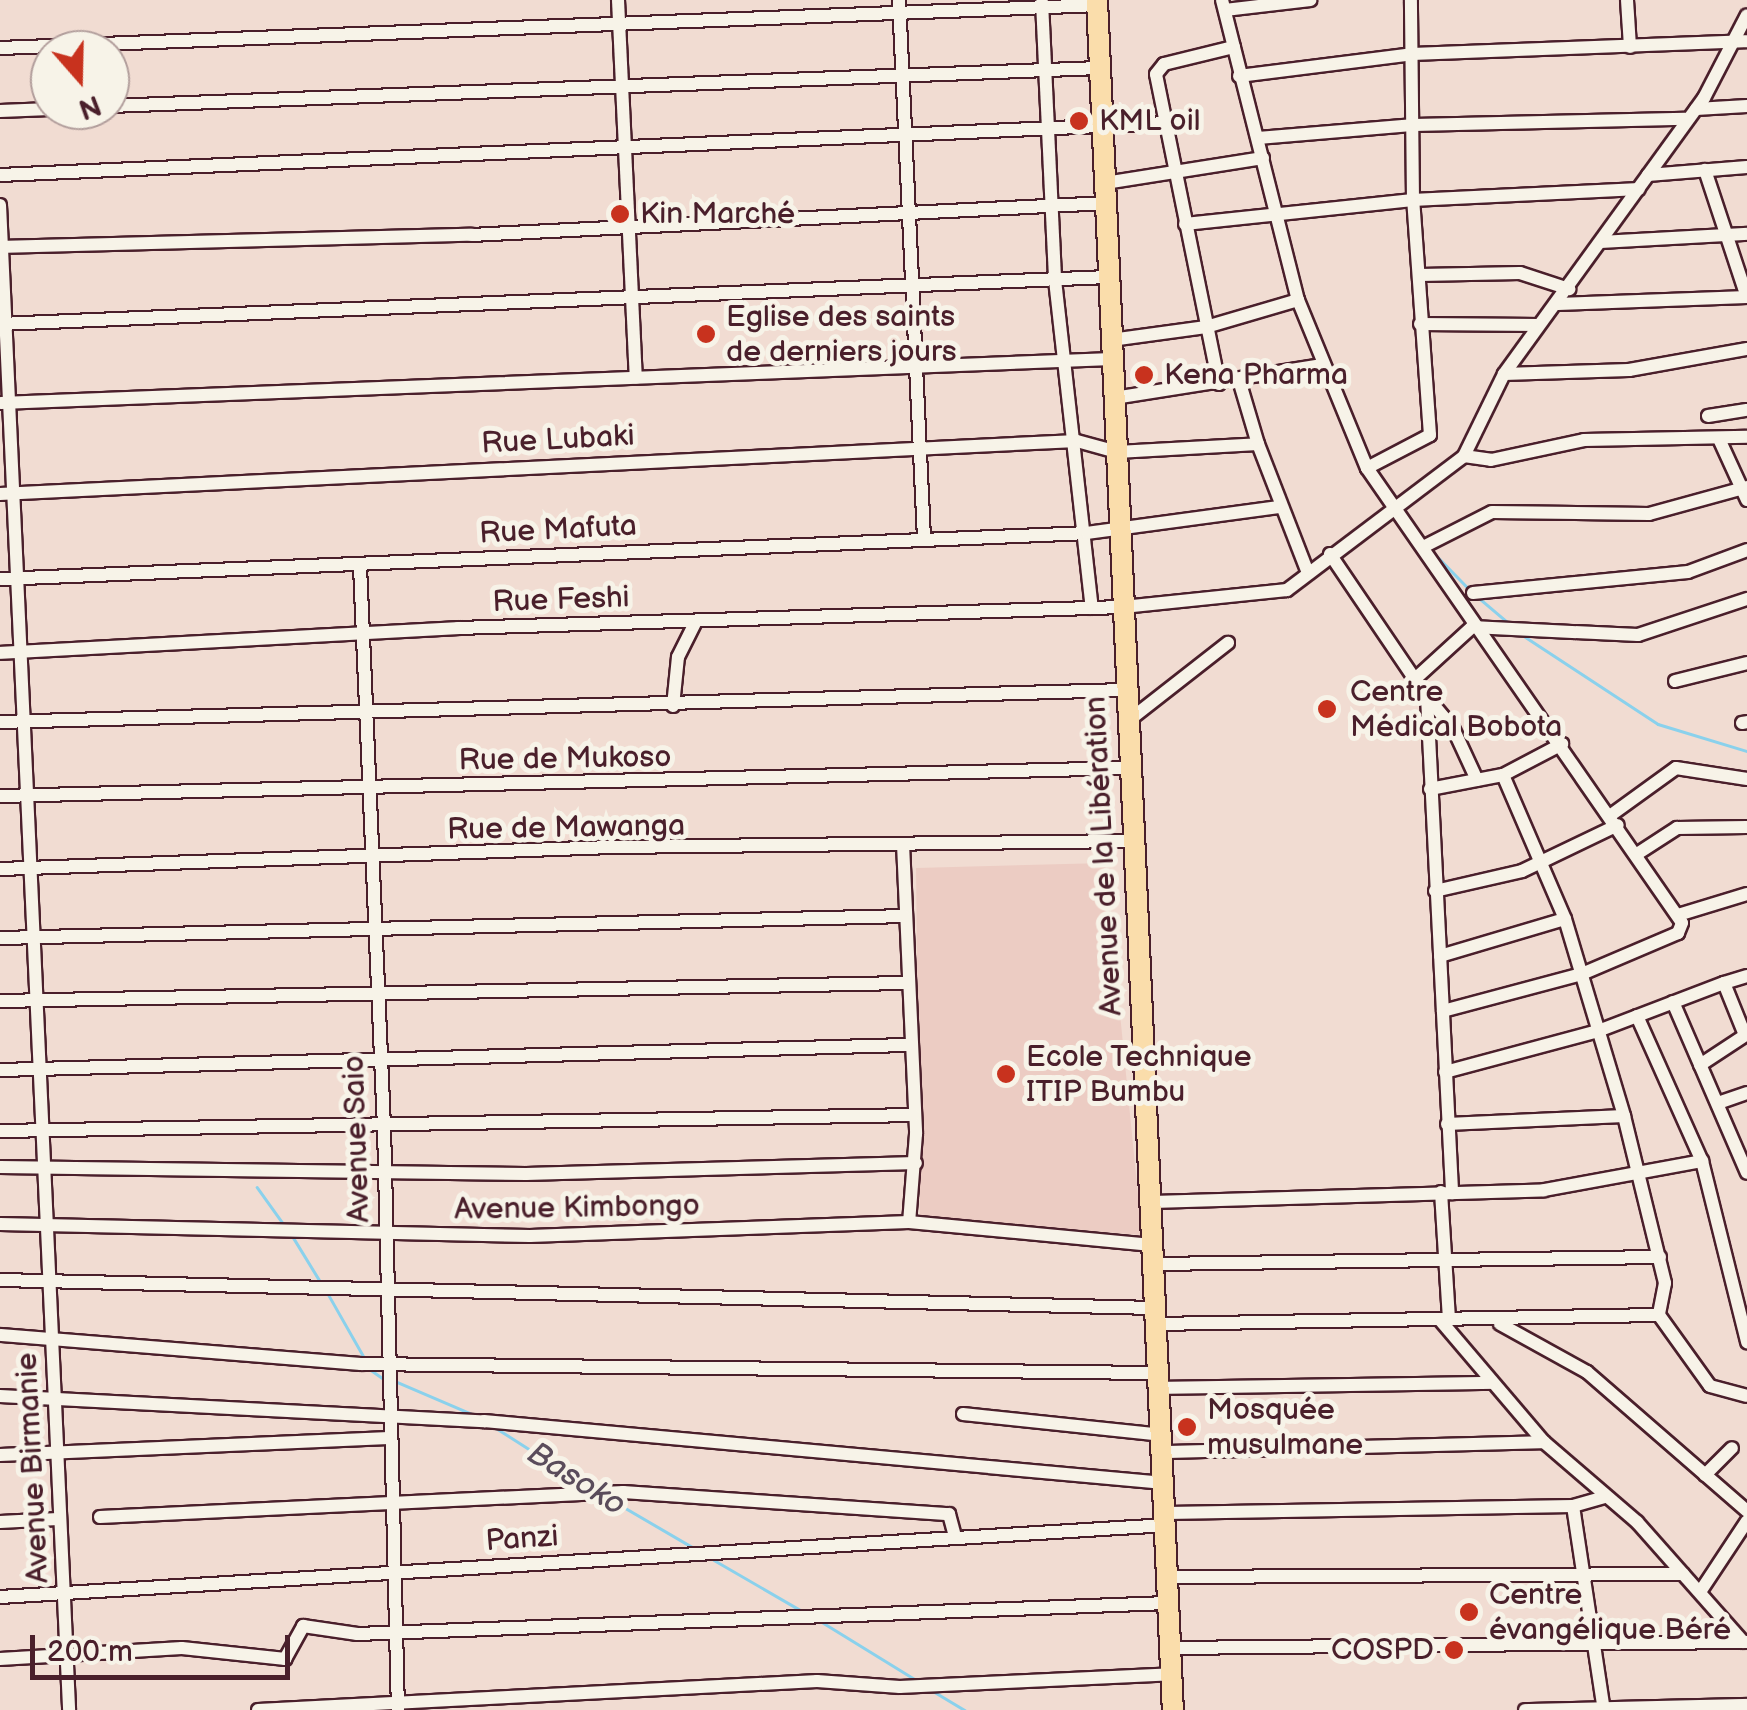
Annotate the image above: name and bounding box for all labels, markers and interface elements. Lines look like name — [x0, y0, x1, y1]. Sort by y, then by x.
north arrow — [30, 30, 130, 130]
text: N — [74, 88, 105, 126]
place label: KML oil — [1099, 103, 1200, 139]
marker: KML oil — [1068, 110, 1090, 132]
place label: Kin Marché — [640, 196, 795, 232]
marker: Kin Marché — [609, 203, 631, 225]
place label: Eglise des saints de derniers jours — [726, 299, 957, 370]
marker: Eglise des saints de derniers jours — [695, 323, 717, 345]
place label: Kena Pharma — [1164, 357, 1348, 393]
marker: Kena Pharma — [1133, 364, 1155, 386]
street label: Rue Lubaki — [480, 418, 636, 462]
street label: Rue Mafuta — [478, 508, 638, 552]
street label: Rue Feshi — [492, 580, 630, 620]
place label: Centre Médical Bobota — [1350, 674, 1562, 744]
street label: Avenue de la Libération — [1078, 695, 1130, 1017]
marker: Centre Médical Bobota — [1314, 696, 1340, 722]
street label: Rue de Mukoso — [458, 739, 672, 779]
street label: Rue de Mawanga — [447, 808, 685, 848]
place label: Ecole Technique ITIP Bumbu — [1026, 1039, 1252, 1110]
street label: Avenue Saio — [336, 1054, 378, 1224]
marker: Ecole Technique ITIP Bumbu — [995, 1063, 1017, 1085]
street label: Avenue Kimbongo — [454, 1188, 700, 1228]
street label: Avenue Birmanie — [9, 1352, 57, 1584]
place label: Mosquée musulmane — [1207, 1392, 1363, 1462]
marker: Mosquée musulmane — [1176, 1416, 1198, 1438]
water label: Basoko — [520, 1435, 632, 1525]
street label: Panzi — [484, 1519, 560, 1559]
place label: Centre évangélique Béré — [1489, 1577, 1731, 1648]
marker: Centre évangélique Béré — [1458, 1601, 1480, 1623]
scale bar — [35, 1615, 295, 1677]
place label: COSPD — [1331, 1632, 1434, 1668]
text: 200 m — [47, 1634, 133, 1670]
marker: COSPD — [1443, 1639, 1465, 1661]

